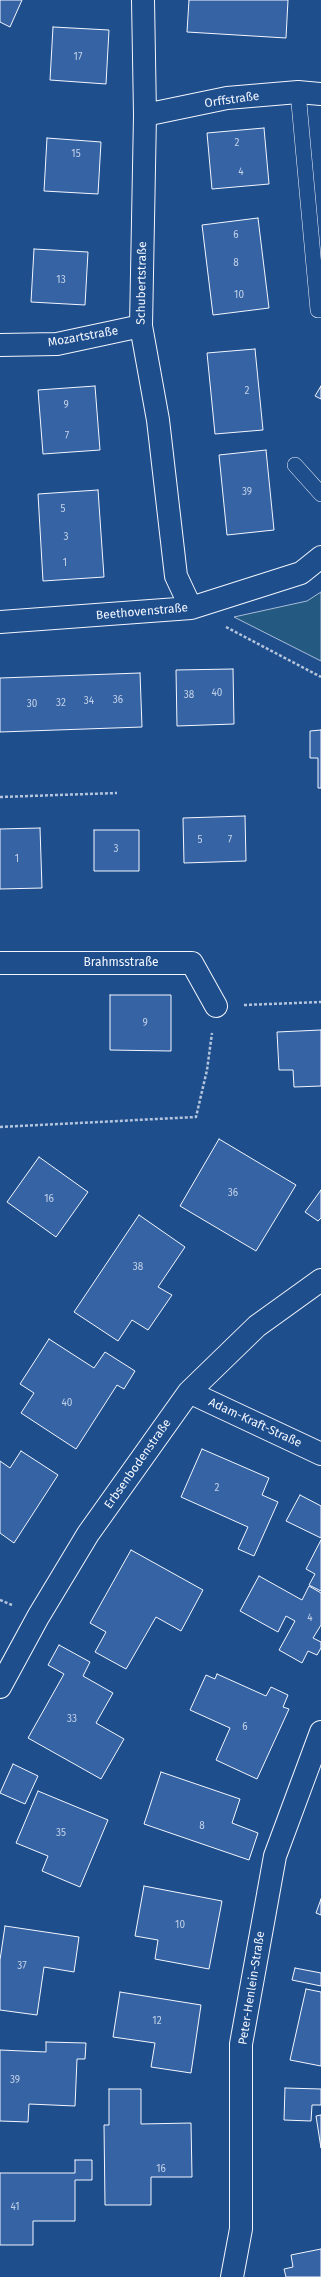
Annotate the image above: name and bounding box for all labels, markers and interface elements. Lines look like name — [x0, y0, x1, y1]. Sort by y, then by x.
house number: 17 — [74, 51, 82, 63]
street label: Orffstraße — [204, 89, 260, 111]
house number: 2 — [235, 137, 239, 149]
house number: 15 — [71, 148, 81, 160]
house number: 4 — [238, 166, 244, 178]
house number: 6 — [233, 229, 239, 241]
street label: Schubertstraße — [134, 241, 150, 325]
house number: 8 — [233, 257, 239, 269]
house number: 13 — [56, 274, 66, 286]
house number: 10 — [234, 289, 244, 301]
street label: Mozartstraße — [47, 324, 119, 350]
house number: 2 — [245, 385, 249, 397]
house number: 9 — [63, 399, 69, 411]
house number: 7 — [65, 430, 69, 442]
house number: 39 — [242, 486, 252, 498]
house number: 5 — [60, 503, 66, 515]
house number: 3 — [64, 531, 68, 543]
house number: 1 — [63, 557, 67, 569]
street label: Beethovenstraße — [95, 601, 189, 623]
house number: 40 — [212, 687, 222, 699]
house number: 38 — [184, 689, 194, 701]
house number: 36 — [113, 694, 123, 706]
house number: 34 — [84, 695, 94, 707]
house number: 32 — [56, 697, 66, 709]
house number: 30 — [27, 698, 37, 710]
house number: 5 — [197, 834, 203, 846]
house number: 7 — [228, 834, 232, 846]
house number: 3 — [114, 843, 118, 855]
house number: 1 — [15, 853, 19, 865]
street label: Brahmsstraße — [83, 956, 159, 970]
house number: 9 — [142, 1017, 148, 1029]
house number: 36 — [228, 1187, 238, 1199]
house number: 16 — [44, 1193, 54, 1205]
house number: 38 — [133, 1261, 143, 1273]
street label: Adam-Kraft-Straße — [206, 1395, 304, 1451]
house number: 40 — [62, 1397, 72, 1409]
street label: Erbsenbodenstraße — [102, 1416, 174, 1512]
house number: 2 — [215, 1482, 219, 1494]
house number: 4 — [307, 1612, 313, 1624]
house number: 33 — [67, 1713, 77, 1725]
house number: 6 — [242, 1721, 248, 1733]
house number: 8 — [199, 1820, 205, 1832]
house number: 35 — [56, 1827, 66, 1839]
house number: 10 — [175, 1919, 185, 1931]
street label: Peter-Henlein-Straße — [236, 1930, 268, 2046]
house number: 37 — [17, 1960, 27, 1972]
house number: 12 — [152, 2015, 162, 2027]
house number: 39 — [10, 2074, 20, 2086]
house number: 16 — [156, 2163, 166, 2175]
house number: 41 — [10, 2201, 20, 2213]

